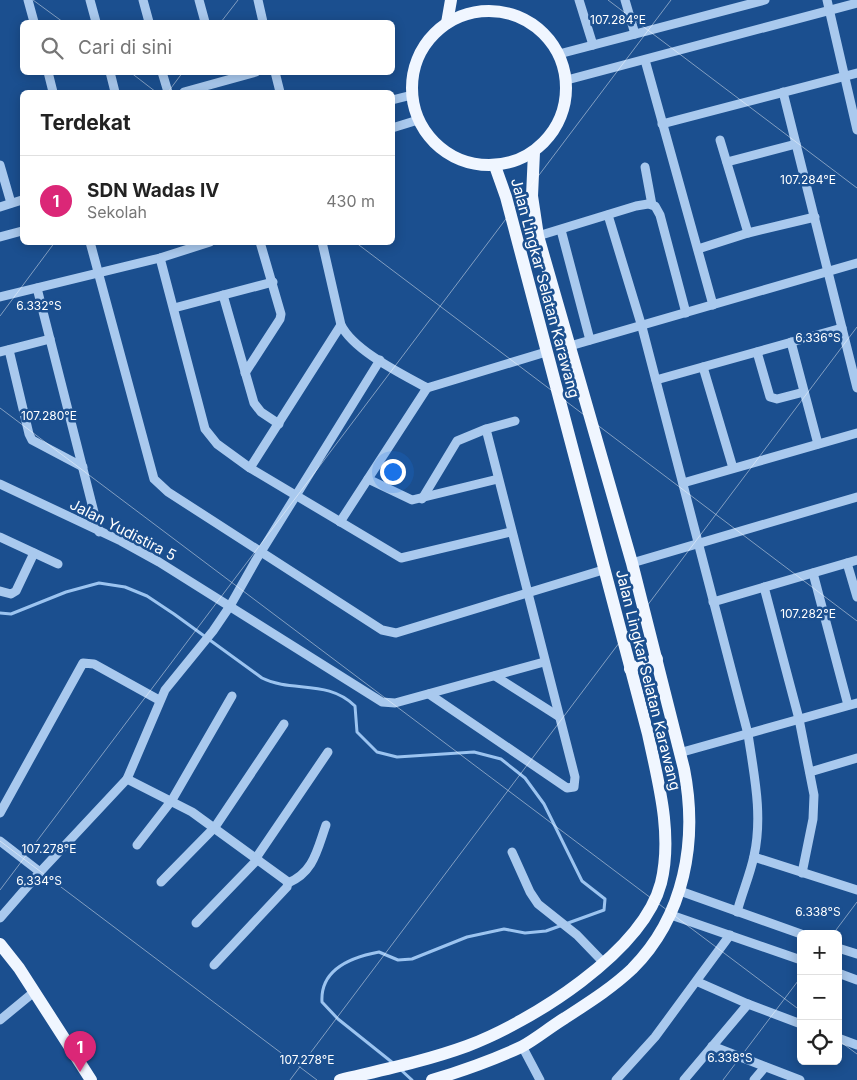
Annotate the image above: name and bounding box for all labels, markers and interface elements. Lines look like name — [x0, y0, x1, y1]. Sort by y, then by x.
text: 107.284°E — [590, 12, 646, 27]
search box — [20, 20, 395, 75]
icon: search — [38, 34, 66, 62]
text: Cari di sini — [78, 36, 172, 59]
text: Terdekat — [40, 110, 131, 135]
text: 107.284°E — [780, 172, 836, 187]
street label: Jalan Lingkar Selatan Karawang — [507, 176, 584, 400]
text: SDN Wadas IV — [87, 179, 219, 202]
text: 1 — [53, 191, 59, 211]
text: 430 m — [326, 191, 375, 211]
text: Sekolah — [87, 202, 147, 222]
text: 6.332°S — [16, 298, 62, 313]
text: 6.336°S — [795, 330, 841, 345]
text: 107.280°E — [21, 408, 77, 423]
your location — [380, 459, 406, 485]
street label: Jalan Yudistira 5 — [67, 494, 180, 565]
street label: Jalan Lingkar Selatan Karawang — [612, 567, 685, 792]
text: 107.282°E — [780, 606, 836, 621]
text: 107.278°E — [22, 841, 76, 856]
text: 6.334°S — [16, 873, 62, 888]
text: 6.338°S — [795, 904, 841, 919]
map controls — [797, 930, 842, 1065]
button: + — [797, 930, 842, 975]
button: − — [797, 975, 842, 1020]
button: locate — [797, 1020, 842, 1065]
pin: 1 — [64, 1031, 96, 1072]
text: 6.338°S — [707, 1050, 753, 1065]
text: 107.278°E — [280, 1052, 334, 1067]

